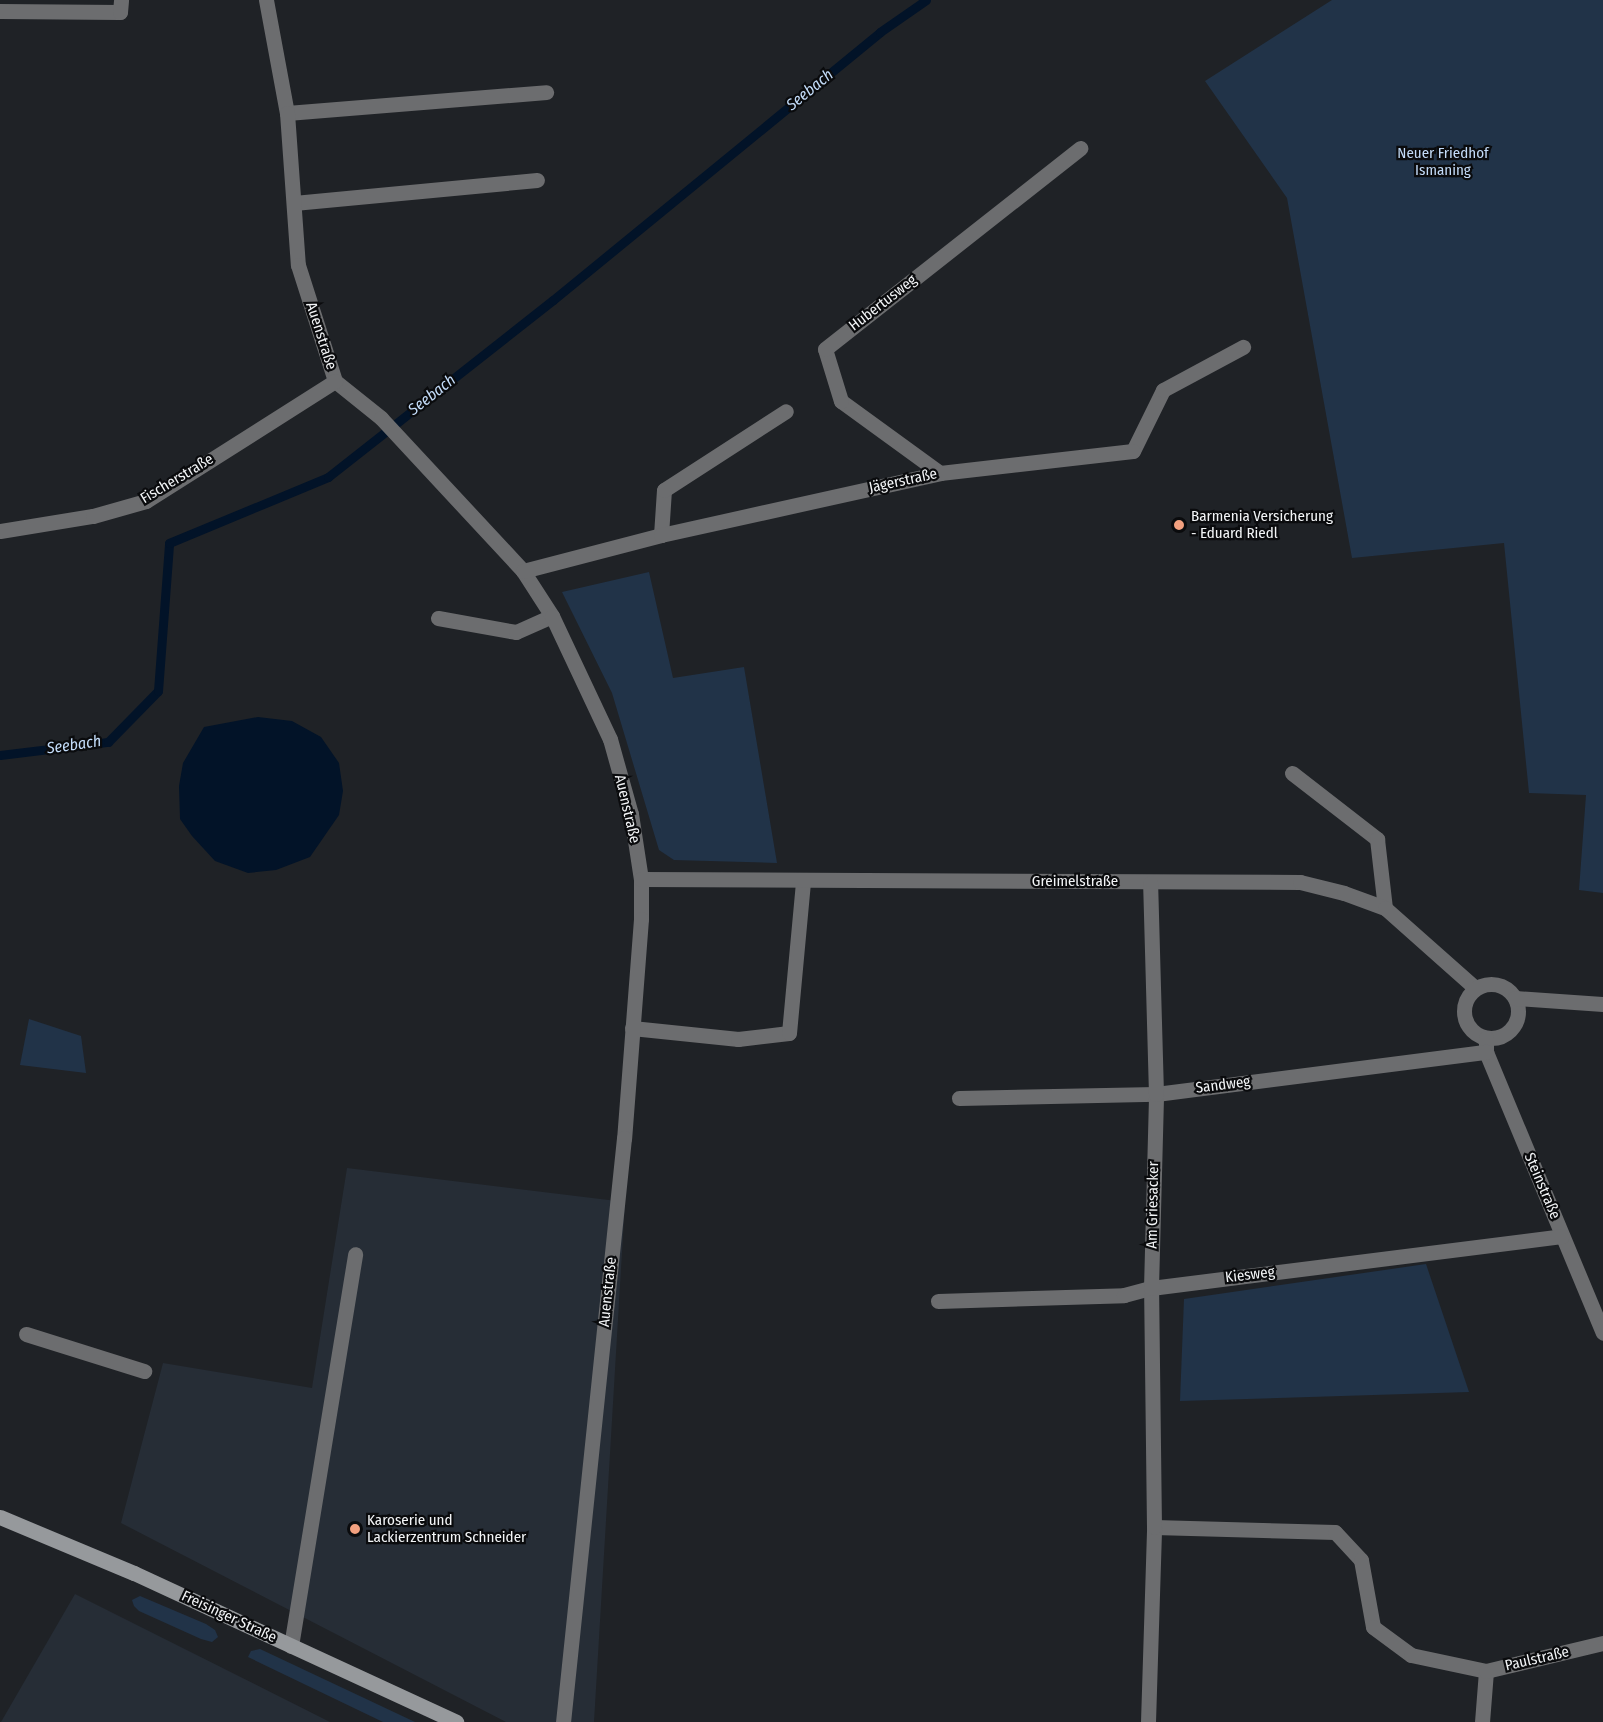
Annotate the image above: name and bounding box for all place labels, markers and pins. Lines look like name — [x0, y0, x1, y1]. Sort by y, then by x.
place label: Barmenia Versicherung - Eduard Riedl — [1191, 507, 1333, 542]
marker: Barmenia Versicherung - Eduard Riedl — [1172, 518, 1186, 532]
place label: Karoserie und Lackierzentrum Schneider — [367, 1511, 526, 1546]
marker: Karoserie und Lackierzentrum Schneider — [348, 1522, 362, 1536]

